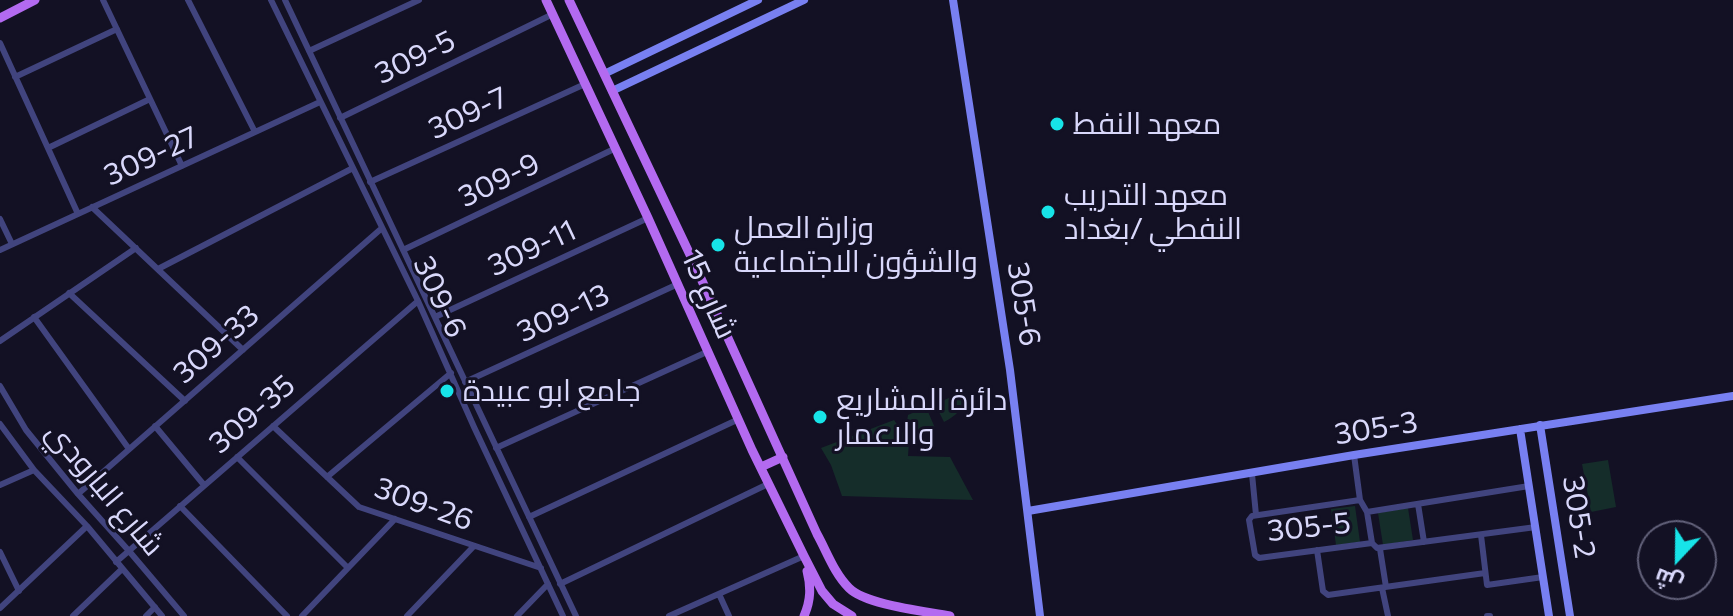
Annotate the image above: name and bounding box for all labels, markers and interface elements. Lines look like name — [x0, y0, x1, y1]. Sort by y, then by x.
street label: 309-5 — [369, 22, 461, 92]
street label: 309-7 — [423, 79, 513, 147]
place label: معهد النفط — [1073, 106, 1221, 142]
marker: معهد النفط — [1048, 115, 1066, 133]
street label: 309-27 — [98, 119, 204, 193]
street label: 309-9 — [453, 145, 545, 215]
place label: معهد التدريب النفطي /بغداد — [1064, 177, 1242, 248]
marker: معهد التدريب النفطي /بغداد — [1039, 203, 1057, 221]
place label: وزارة العمل والشؤون الاجتماعية — [734, 210, 978, 280]
street label: 309-11 — [482, 212, 582, 284]
marker: وزارة العمل والشؤون الاجتماعية — [709, 236, 727, 254]
street label: شارع 15 — [673, 244, 745, 344]
street label: 309-6 — [406, 251, 474, 343]
street label: 305-6 — [1000, 259, 1048, 349]
street label: 309-13 — [511, 276, 615, 350]
street label: 309-33 — [166, 297, 266, 391]
street label: 309-35 — [202, 367, 302, 461]
place label: جامع ابو عبيدة — [463, 373, 641, 409]
marker: جامع ابو عبيدة — [438, 382, 456, 400]
place label: دائرة المشاريع والاعمار — [836, 382, 1007, 452]
street label: 305-3 — [1332, 404, 1420, 452]
marker: دائرة المشاريع والاعمار — [811, 408, 829, 426]
street label: شارع البارودي — [39, 415, 171, 563]
street label: 309-26 — [370, 470, 478, 538]
street label: 305-2 — [1555, 473, 1603, 561]
street label: 305-5 — [1265, 505, 1353, 549]
north arrow — [1637, 520, 1717, 600]
text: ش — [1650, 563, 1687, 599]

